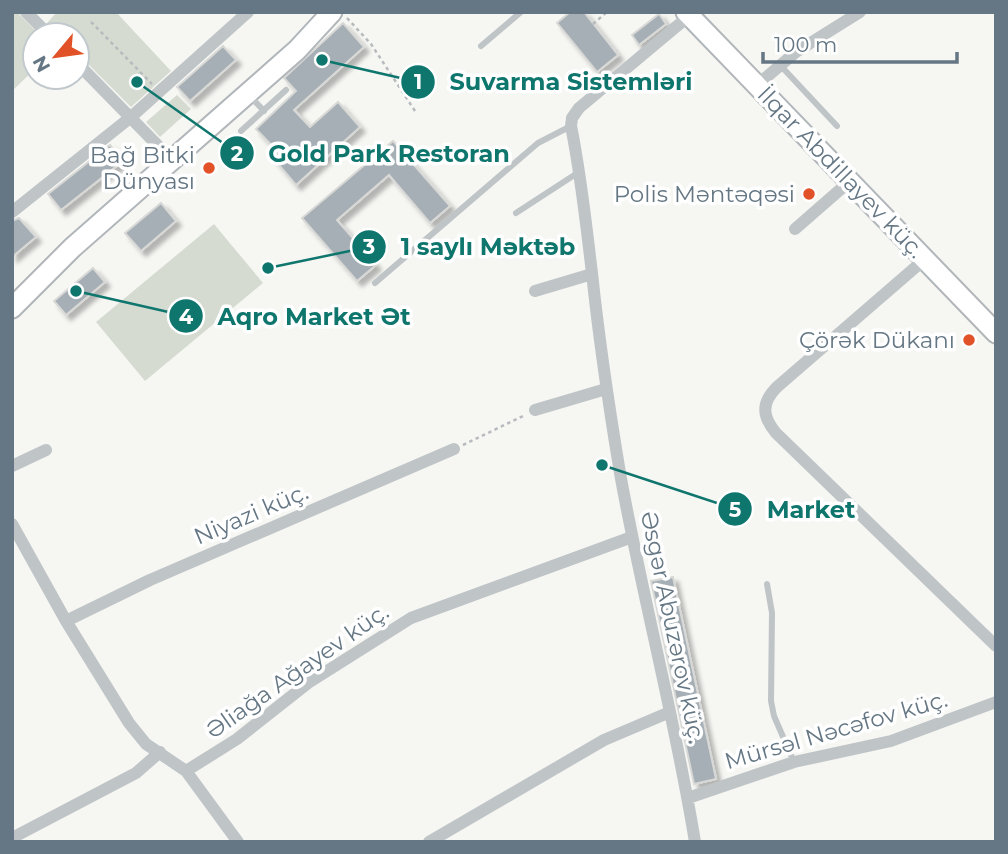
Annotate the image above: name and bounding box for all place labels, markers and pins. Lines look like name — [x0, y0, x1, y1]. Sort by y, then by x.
callout: Suvarma Sistemləri — [401, 59, 707, 104]
callout: Gold Park Restoran — [220, 131, 524, 176]
place label: Bağ Bitki Dünyası — [90, 141, 195, 195]
marker: Bağ Bitki Dünyası — [201, 160, 217, 176]
place label: Polis Məntəqəsi — [614, 180, 795, 208]
marker: Polis Məntəqəsi — [801, 186, 817, 202]
callout: 1 saylı Məktəb — [351, 224, 589, 269]
callout: Aqro Market Ət — [168, 294, 424, 339]
place label: Çörək Dükanı — [799, 326, 955, 354]
marker: Çörək Dükanı — [961, 332, 977, 348]
callout: Market — [718, 487, 869, 532]

